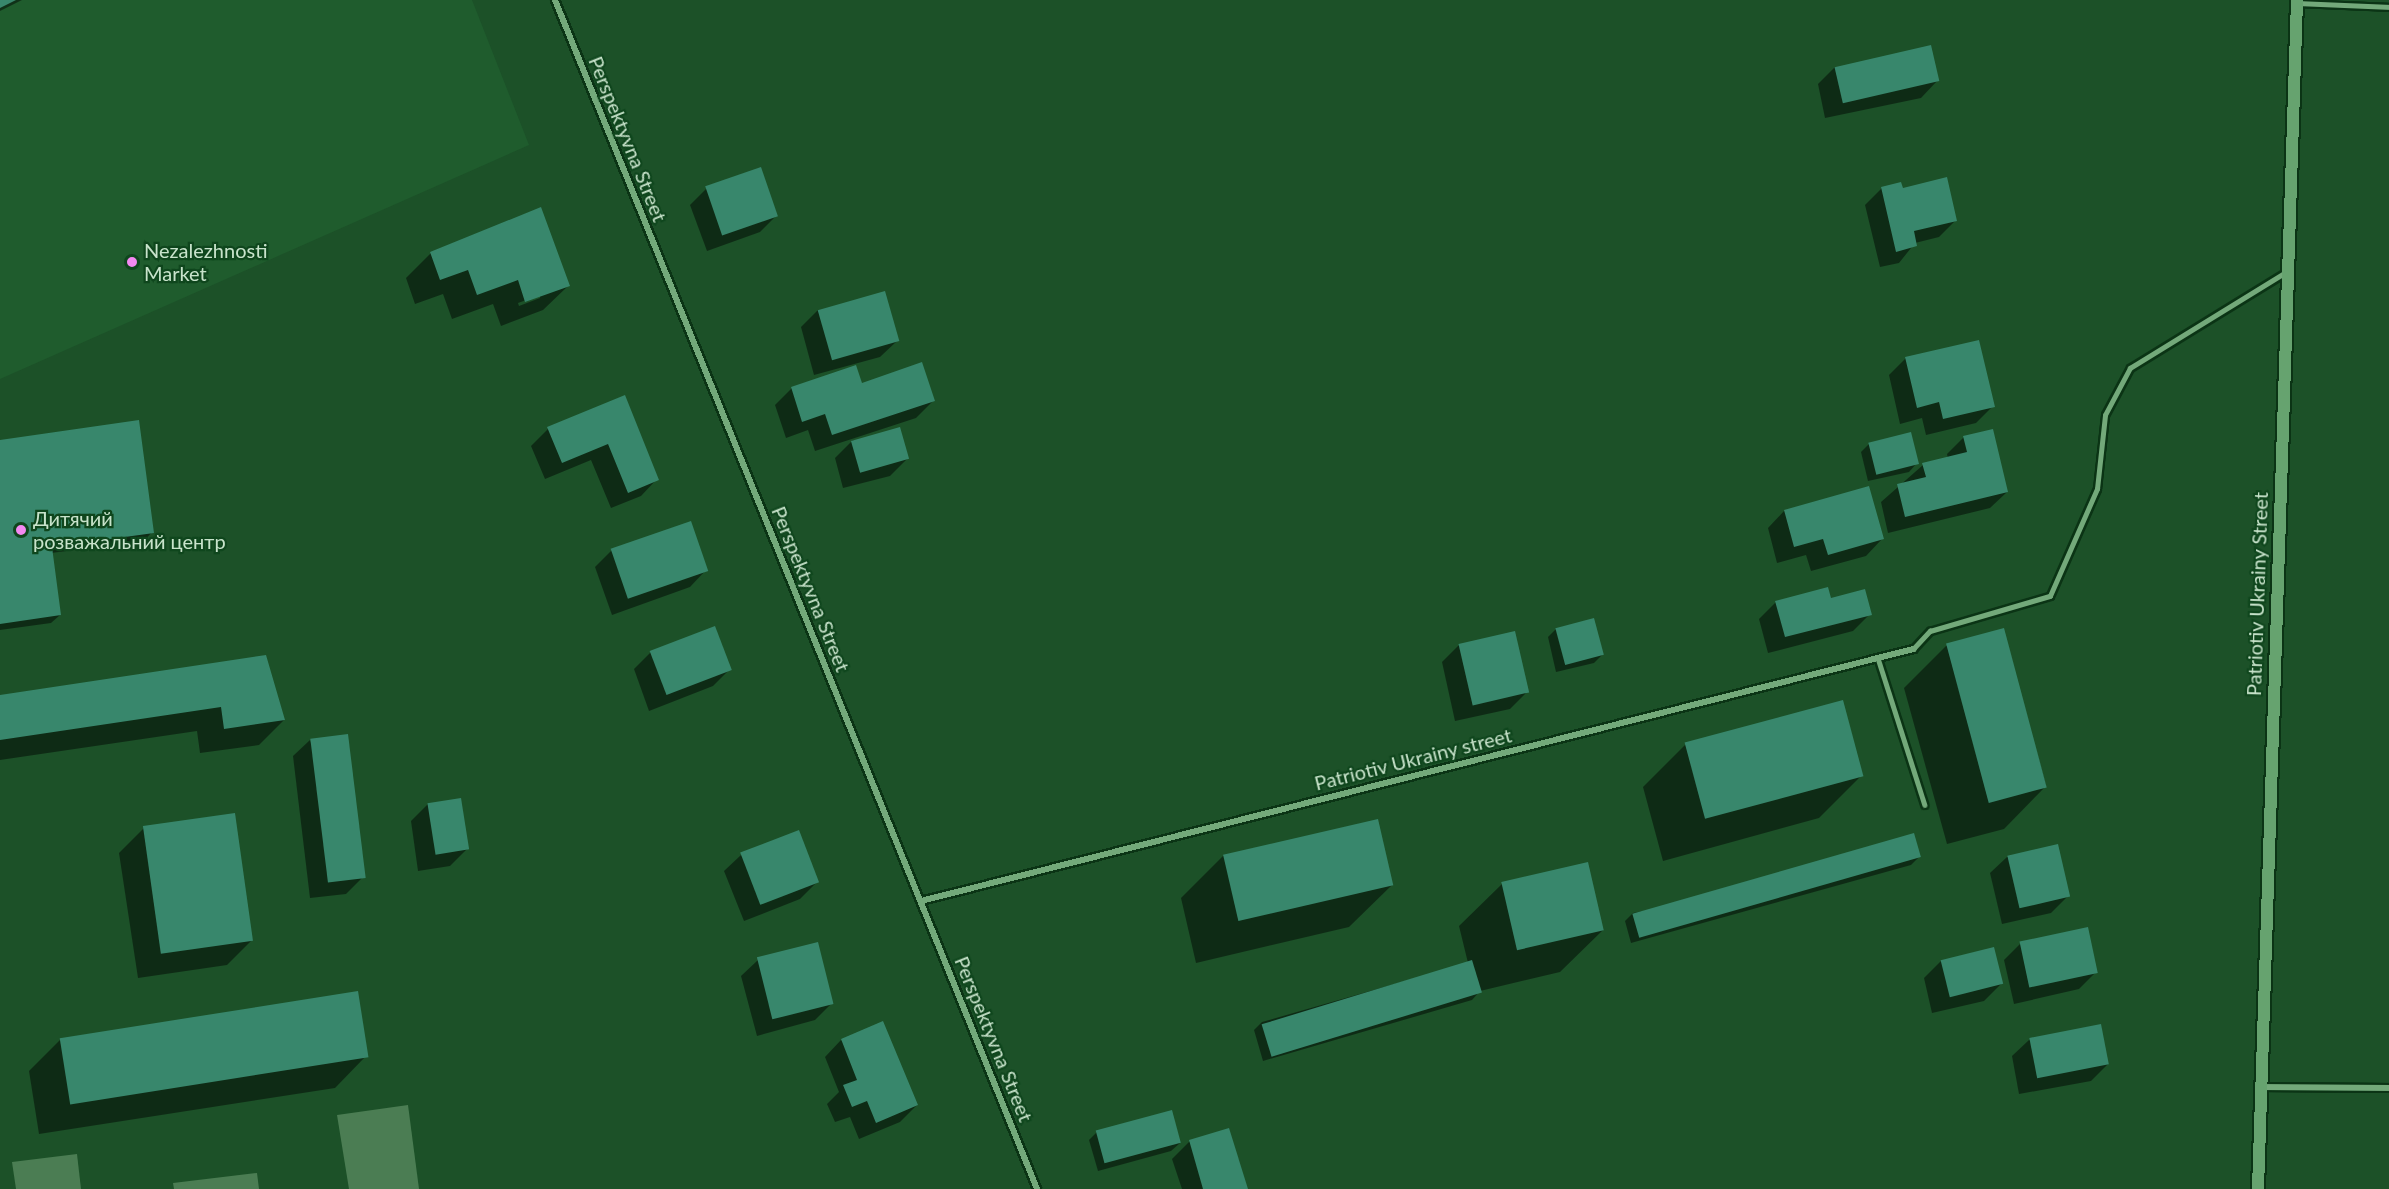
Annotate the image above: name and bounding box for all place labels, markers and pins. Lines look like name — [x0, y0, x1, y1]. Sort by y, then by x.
place label: Nezalezhnosti Market — [144, 238, 267, 285]
marker: Nezalezhnosti Market — [125, 255, 139, 269]
place label: Дитячий розважальний центр — [33, 506, 226, 553]
marker: Дитячий розважальний центр — [14, 523, 28, 537]

